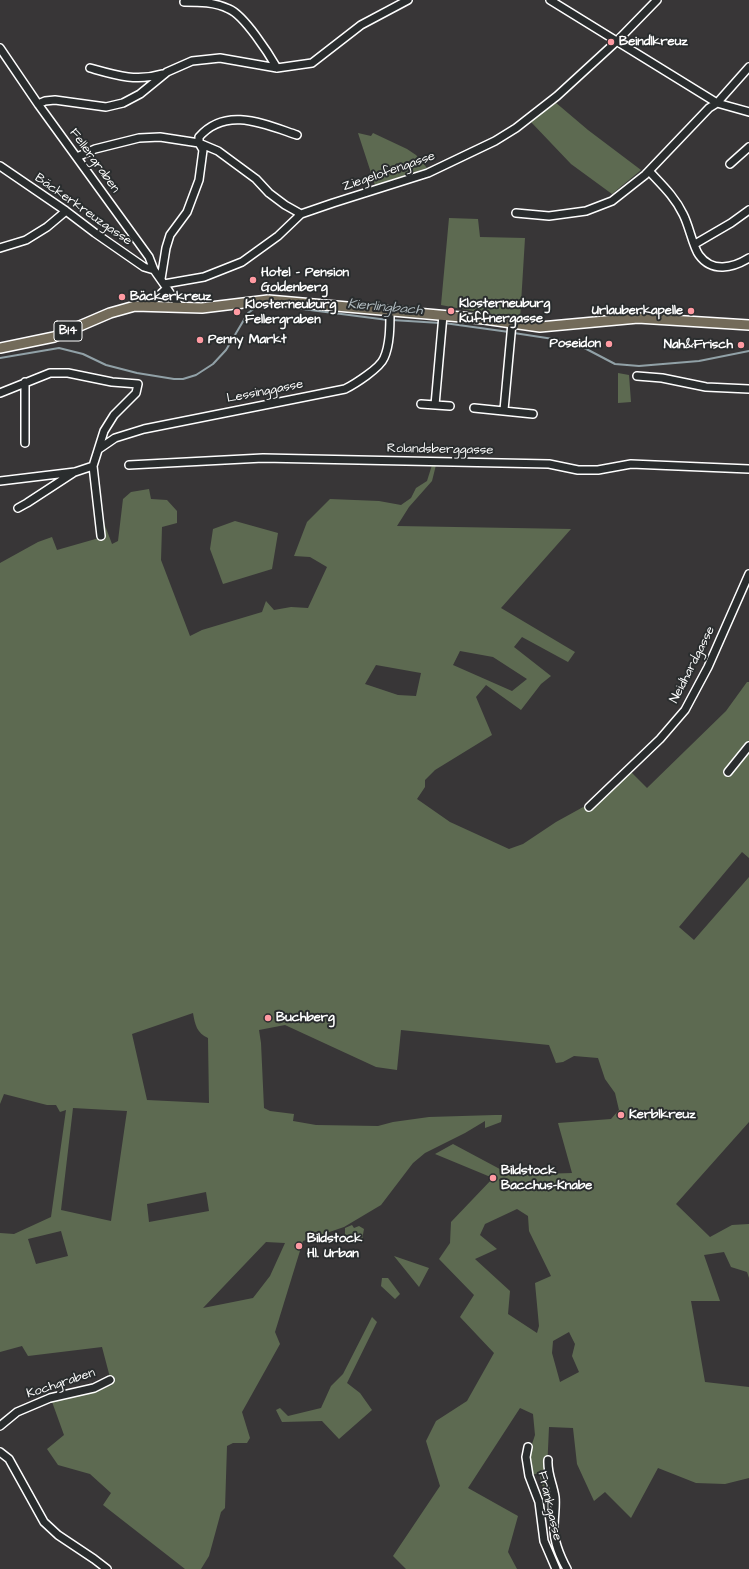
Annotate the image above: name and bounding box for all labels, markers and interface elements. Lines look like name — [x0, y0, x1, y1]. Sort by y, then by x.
place label: Beindlkreuz — [619, 34, 688, 50]
marker: Beindlkreuz — [606, 37, 616, 47]
street label: Fellergraben — [65, 126, 123, 196]
street label: Ziegelofengasse — [341, 149, 437, 195]
street label: Bäckerkreuzgasse — [31, 171, 135, 249]
place label: Hotel - Pension Goldenberg — [261, 265, 349, 296]
marker: Hotel - Pension Goldenberg — [248, 275, 258, 285]
place label: Bäckerkreuz — [130, 289, 212, 305]
marker: Bäckerkreuz — [117, 292, 127, 302]
water label: Kierlingbach — [347, 296, 423, 320]
place label: Klosterneuburg Küffnergasse — [459, 296, 550, 327]
place label: Klosterneuburg Fellergraben — [245, 297, 336, 328]
place label: Urlauberkapelle — [592, 303, 683, 319]
marker: Klosterneuburg Küffnergasse — [446, 306, 456, 316]
marker: Urlauberkapelle — [686, 306, 696, 316]
marker: Klosterneuburg Fellergraben — [232, 307, 242, 317]
road number: B14 — [54, 321, 82, 341]
place label: Penny Markt — [208, 332, 286, 348]
marker: Penny Markt — [195, 335, 205, 345]
place label: Poseidon — [549, 336, 601, 352]
place label: Nah&Frisch — [664, 337, 733, 353]
marker: Poseidon — [604, 339, 614, 349]
marker: Nah&Frisch — [736, 340, 746, 350]
street label: Lessinggasse — [225, 377, 305, 407]
street label: Rolandsberggasse — [387, 441, 493, 459]
street label: Neidhardgasse — [667, 624, 719, 706]
place label: Buchberg — [276, 1010, 335, 1026]
marker: Buchberg — [263, 1013, 273, 1023]
place label: Kerblkreuz — [629, 1107, 696, 1123]
marker: Kerblkreuz — [616, 1110, 626, 1120]
place label: Bildstock Bacchus-Knabe — [501, 1163, 592, 1194]
marker: Bildstock Bacchus-Knabe — [488, 1173, 498, 1183]
place label: Bildstock Hl. Urban — [307, 1231, 362, 1262]
marker: Bildstock Hl. Urban — [294, 1241, 304, 1251]
street label: Kochgraben — [25, 1366, 97, 1402]
street label: Frankgasse — [533, 1470, 565, 1542]

